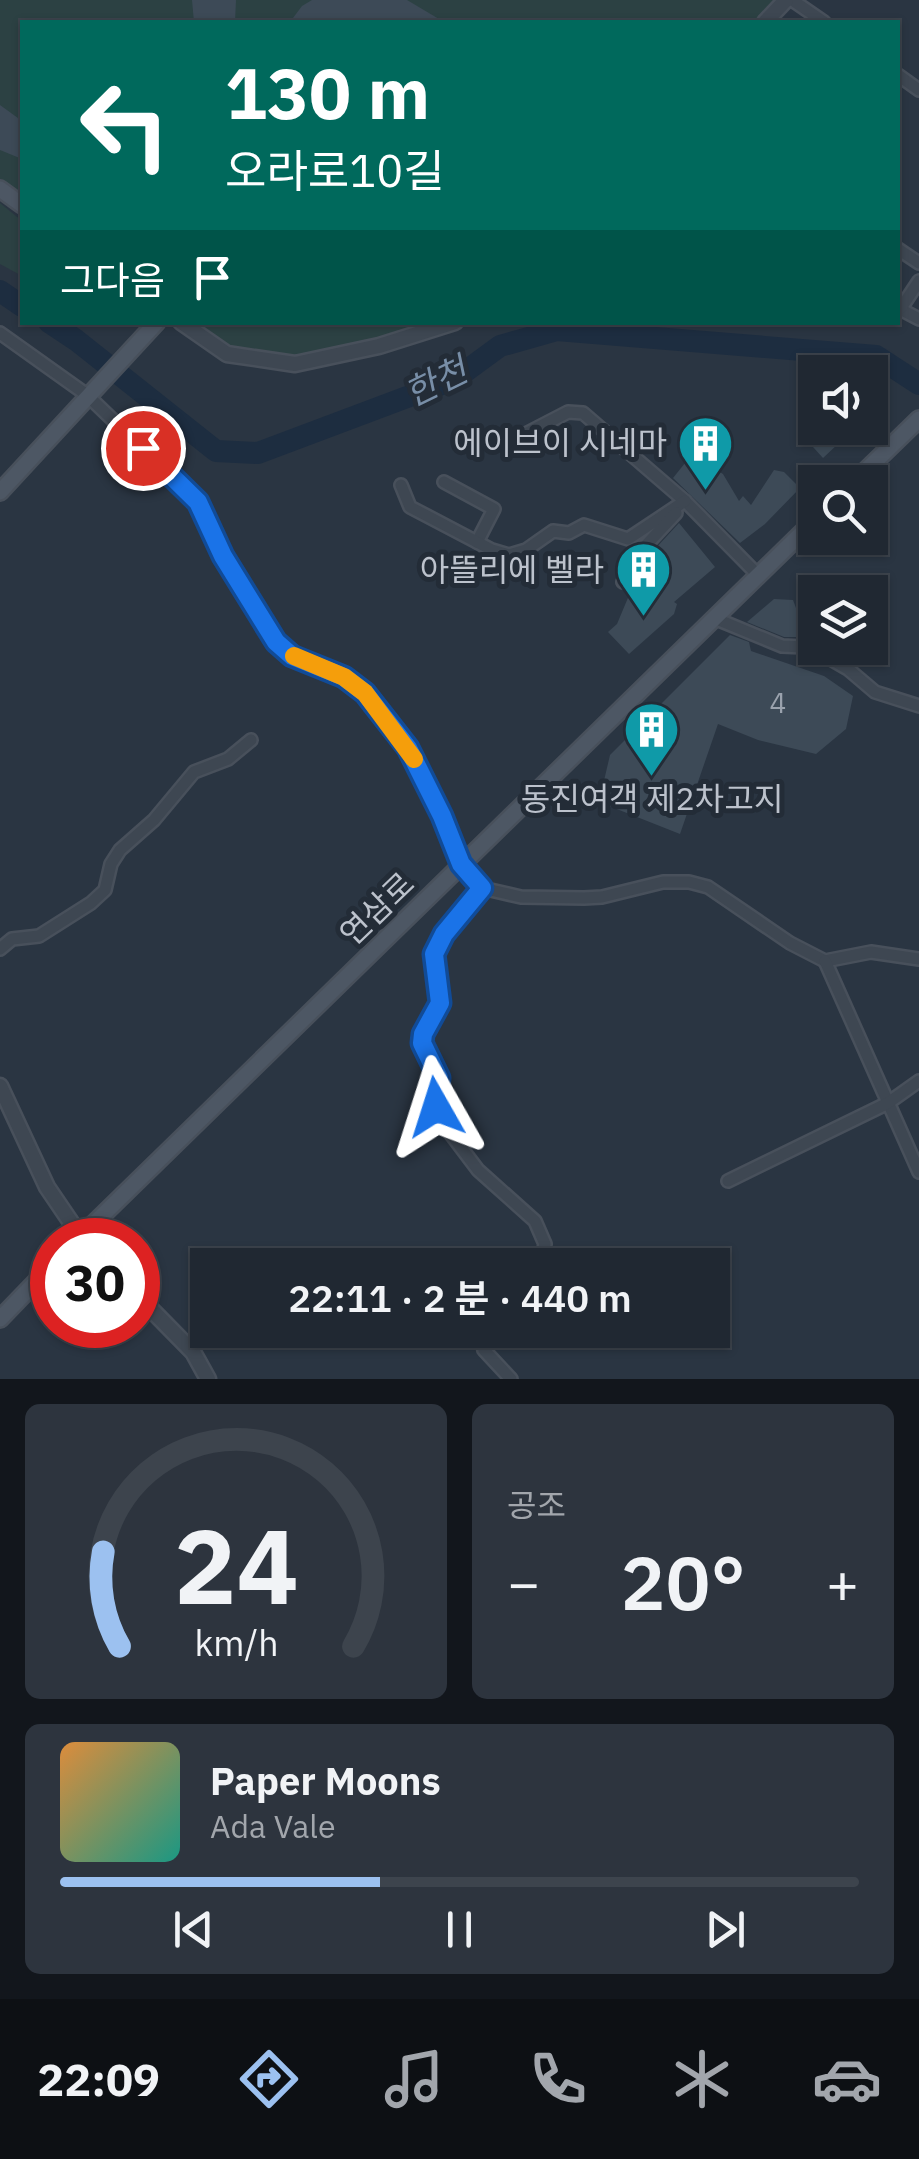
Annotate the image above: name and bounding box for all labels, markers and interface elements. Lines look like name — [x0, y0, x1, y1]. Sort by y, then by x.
text: 130 m — [225, 47, 430, 138]
icon: left — [60, 60, 190, 190]
text: 오라로10길 — [225, 141, 445, 199]
icon: arrive — [185, 250, 240, 305]
text: 그다음 — [60, 255, 165, 304]
water label: 한천 — [397, 345, 478, 416]
map controls — [798, 355, 888, 665]
button: sound — [798, 355, 888, 445]
pin — [101, 406, 186, 491]
building icon: 에이브이 시네마 — [676, 413, 736, 492]
icon: arrive — [116, 421, 171, 476]
place label: 에이브이 시네마 — [453, 421, 667, 463]
button: search — [798, 465, 888, 555]
building icon: 아뜰리에 벨라 — [613, 540, 673, 619]
place label: 아뜰리에 벨라 — [420, 548, 604, 590]
button: layers — [798, 575, 888, 665]
house number: 4 — [770, 684, 786, 721]
building icon: 동진여객 제2차고지 — [622, 700, 682, 779]
place label: 동진여객 제2차고지 — [521, 777, 783, 819]
street label: 연삼로 — [330, 862, 423, 954]
position arrow — [384, 1055, 488, 1159]
speed limit sign: 30 — [30, 1218, 160, 1348]
text: 22:11 · 2 분 · 440 m — [288, 1273, 632, 1322]
text: 공조 — [507, 1484, 566, 1526]
text: 24 — [174, 1497, 298, 1633]
text: 20° — [620, 1533, 746, 1631]
text: − — [507, 1547, 540, 1618]
text: + — [826, 1547, 859, 1618]
text: km/h — [194, 1619, 278, 1666]
text: Paper Moons — [210, 1756, 441, 1805]
text: Ada Vale — [210, 1805, 336, 1847]
icon: previous — [166, 1902, 221, 1957]
icon: pause — [432, 1902, 487, 1957]
icon: next — [698, 1902, 753, 1957]
icon: directions — [234, 2044, 304, 2114]
icon: music — [379, 2044, 449, 2114]
icon: phone — [523, 2044, 593, 2114]
icon: climate — [667, 2044, 737, 2114]
icon: car — [812, 2044, 882, 2114]
text: 22:09 — [37, 2050, 160, 2108]

